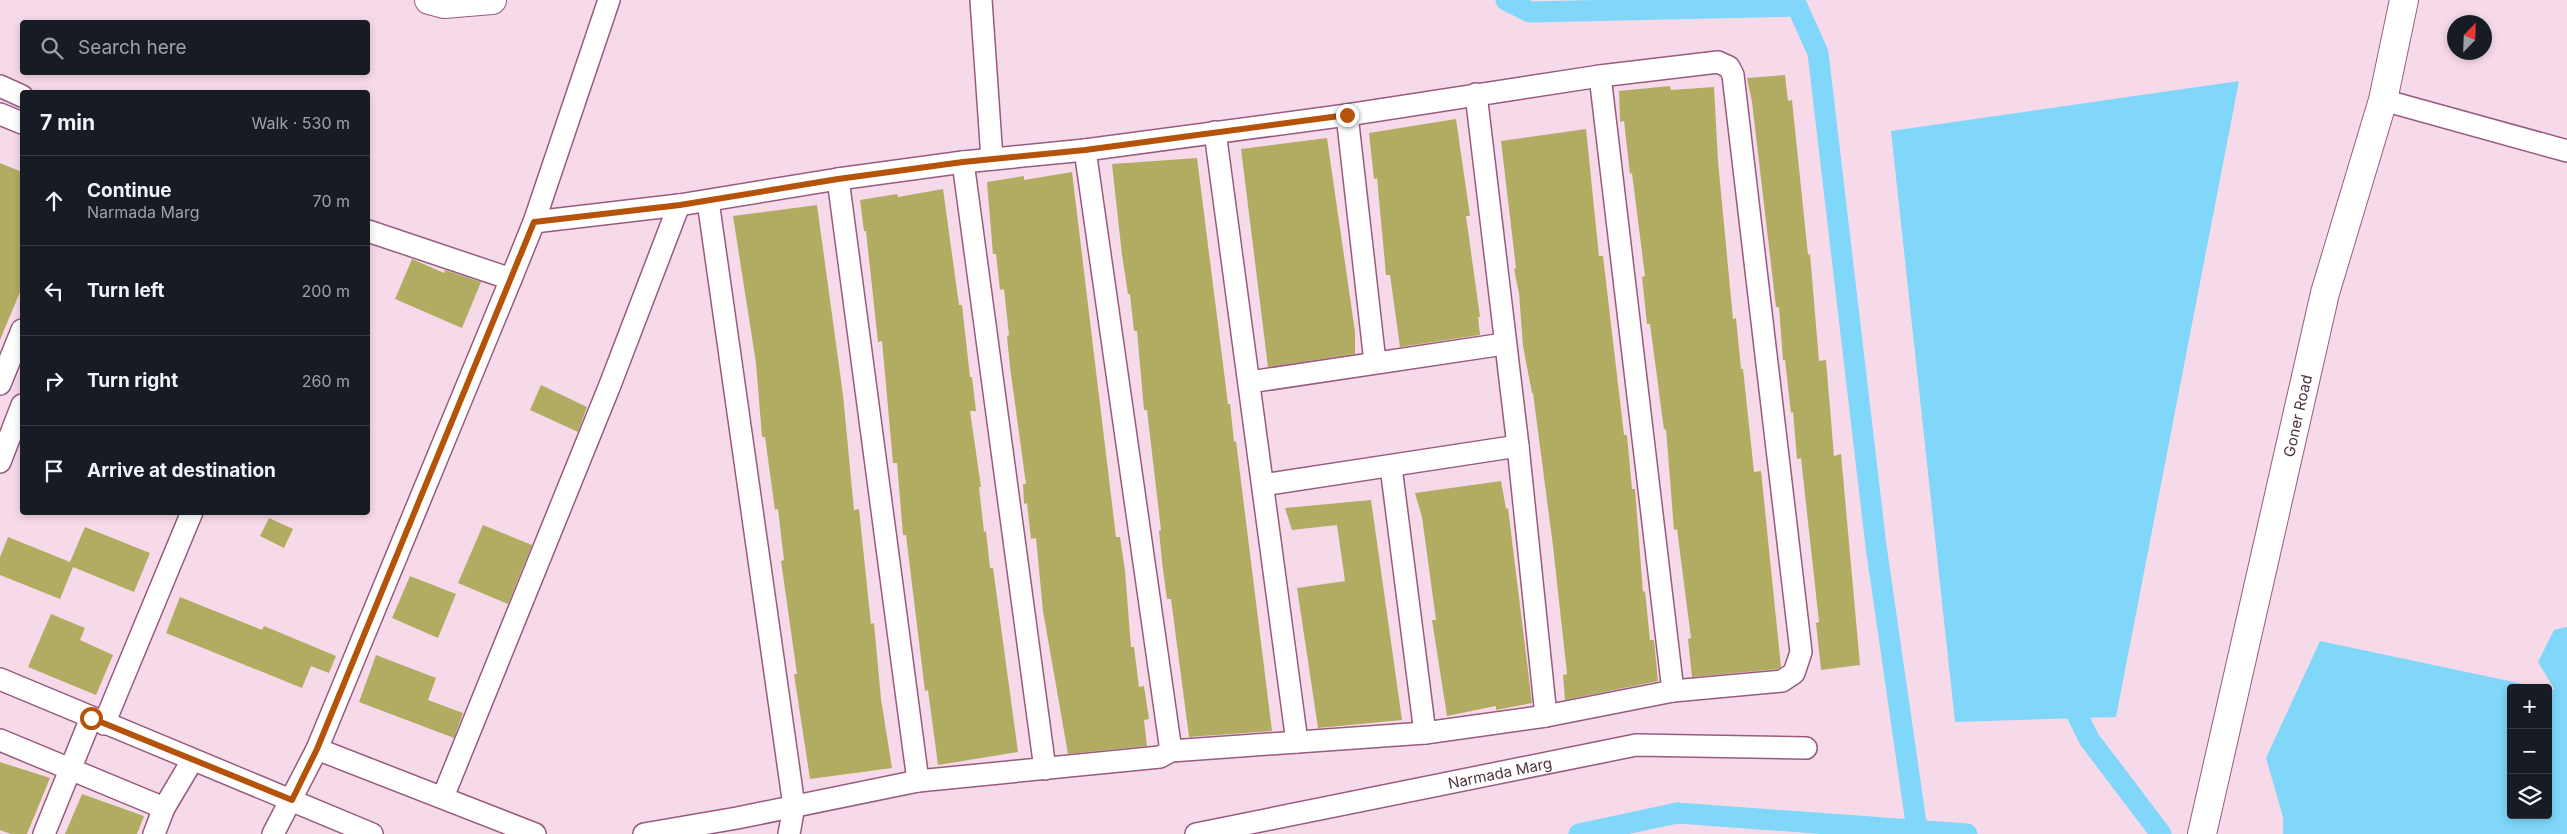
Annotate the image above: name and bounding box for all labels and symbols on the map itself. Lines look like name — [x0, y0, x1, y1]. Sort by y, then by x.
north arrow — [2447, 15, 2492, 60]
route end — [1336, 104, 1359, 127]
street label: Goner Road — [2279, 373, 2316, 459]
route start — [80, 707, 103, 730]
street label: Narmada Marg — [1446, 753, 1554, 792]

